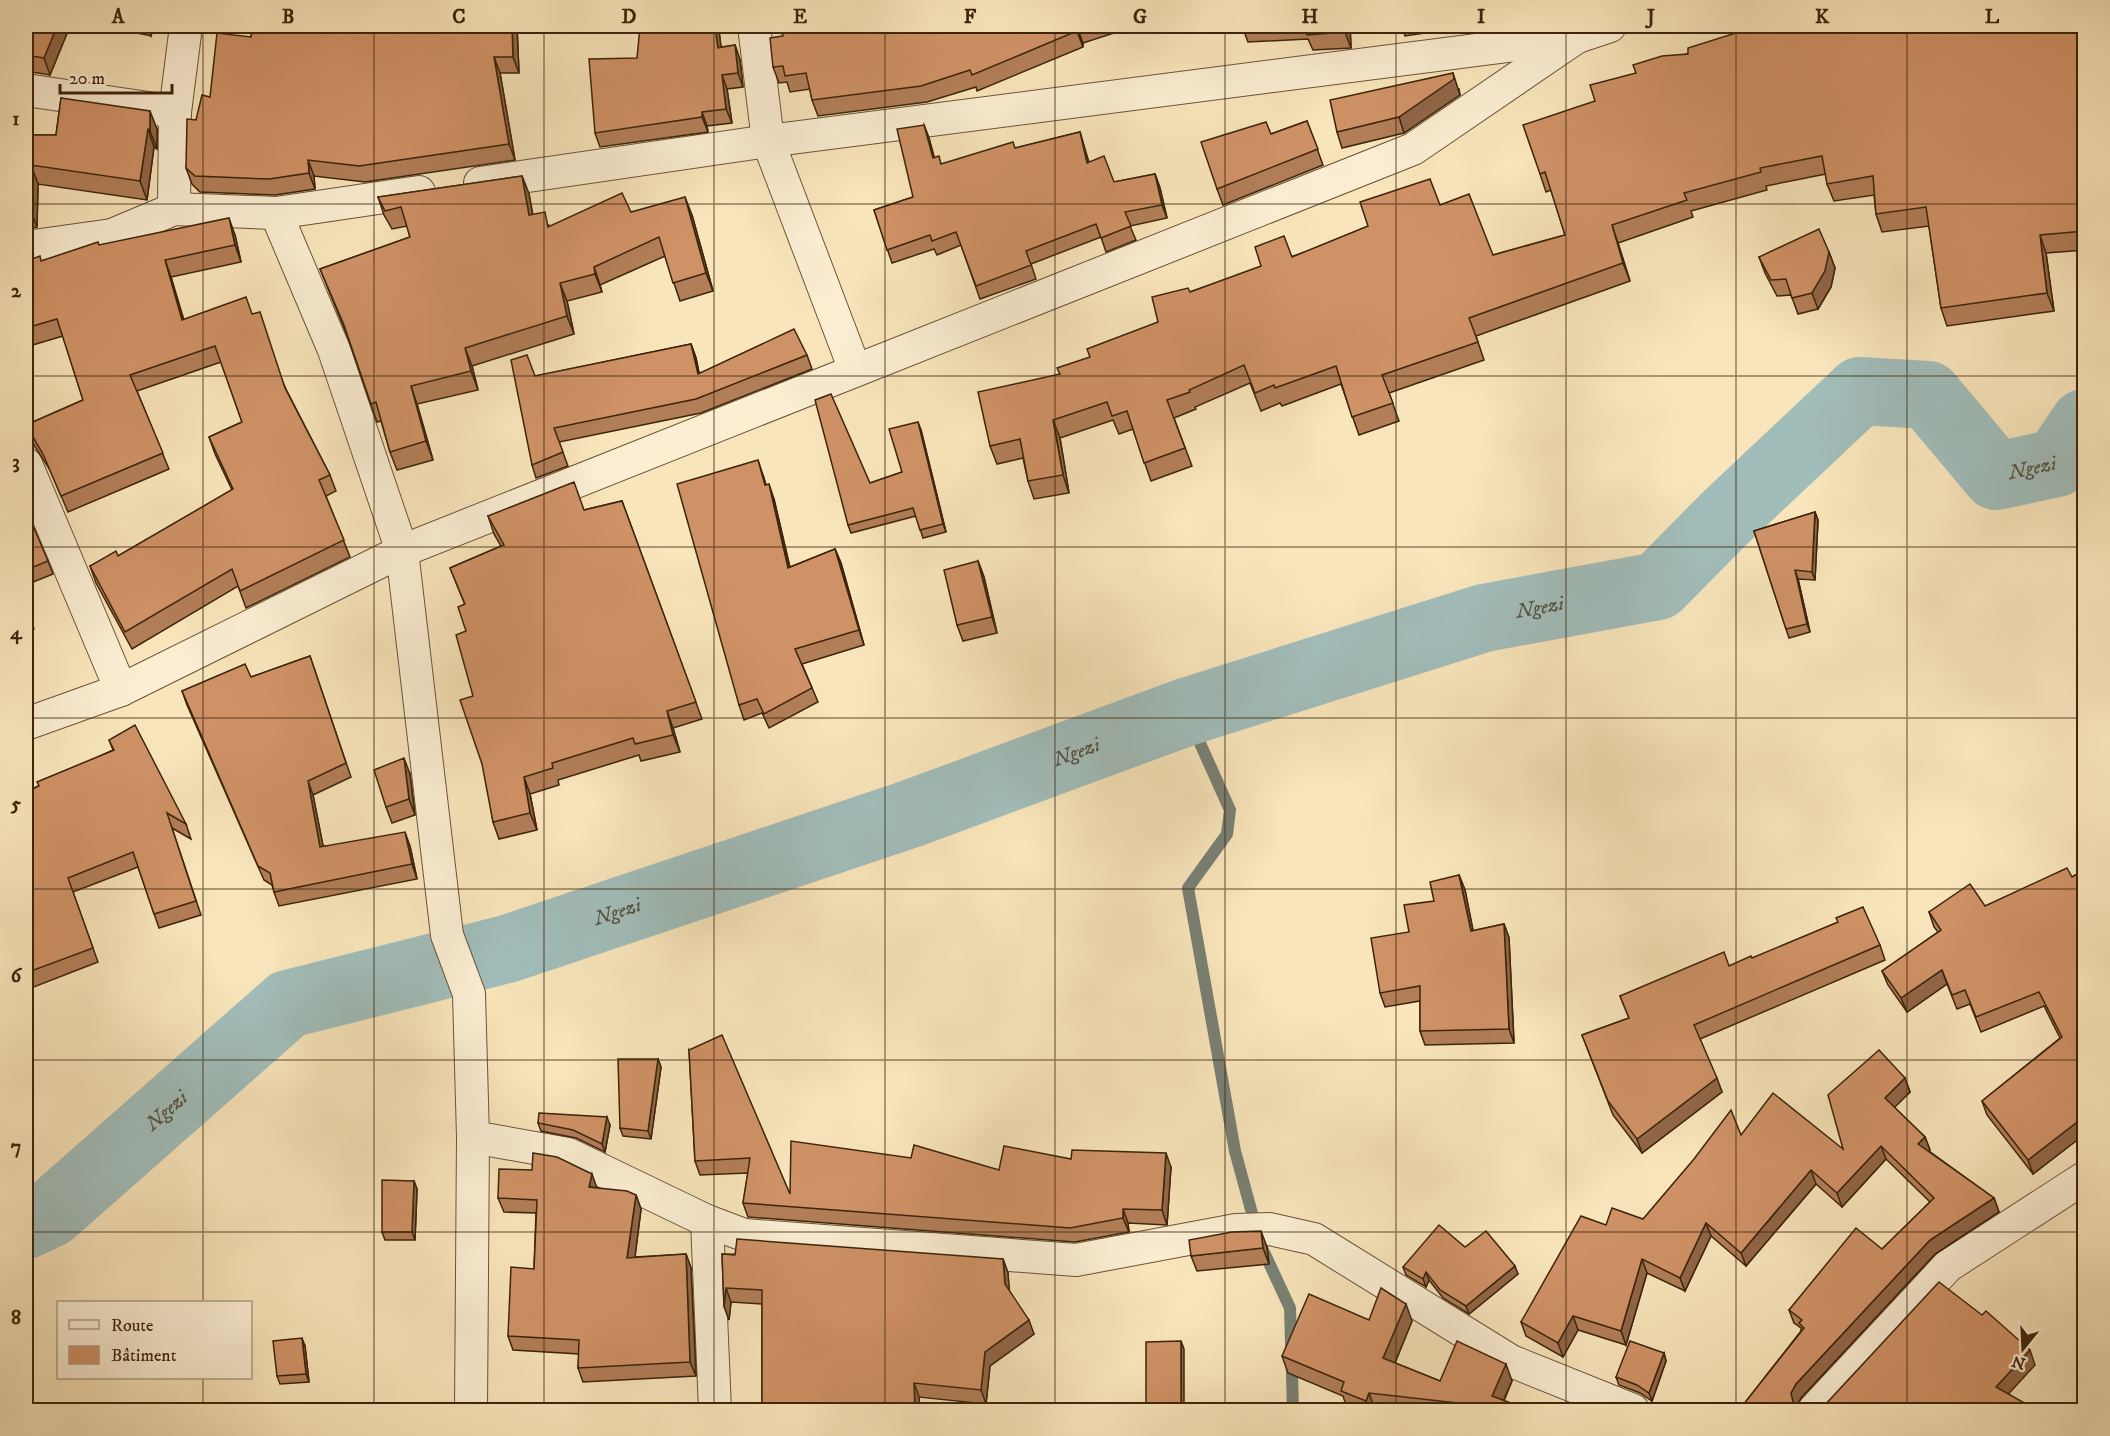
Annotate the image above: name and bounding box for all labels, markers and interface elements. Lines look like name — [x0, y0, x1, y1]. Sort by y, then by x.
text: A — [111, 5, 126, 30]
text: B — [282, 5, 294, 30]
text: C — [452, 5, 466, 30]
text: D — [622, 5, 637, 30]
text: E — [793, 5, 807, 30]
text: F — [964, 5, 977, 30]
text: G — [1133, 5, 1147, 30]
text: H — [1302, 5, 1319, 30]
text: I — [1477, 5, 1485, 30]
text: J — [1645, 5, 1655, 30]
text: K — [1815, 5, 1830, 30]
text: L — [1985, 5, 2000, 30]
scale bar — [60, 57, 172, 95]
text: 20 m — [69, 68, 105, 90]
text: 1 — [12, 107, 20, 132]
text: 2 — [11, 279, 22, 304]
text: 3 — [12, 450, 20, 475]
water label: Ngezi — [2005, 451, 2060, 486]
water label: Ngezi — [1513, 591, 1567, 625]
text: 4 — [10, 621, 23, 646]
water label: Ngezi — [1049, 732, 1105, 773]
text: 5 — [10, 792, 21, 817]
water label: Ngezi — [590, 892, 646, 932]
text: 6 — [11, 964, 23, 989]
water label: Ngezi — [140, 1085, 194, 1137]
text: 7 — [11, 1135, 21, 1160]
legend — [57, 1301, 252, 1379]
text: 8 — [11, 1306, 21, 1331]
text: Route — [111, 1315, 154, 1337]
north arrow — [1993, 1319, 2053, 1379]
text: Bâtiment — [111, 1345, 177, 1367]
text: N — [2009, 1351, 2028, 1374]

